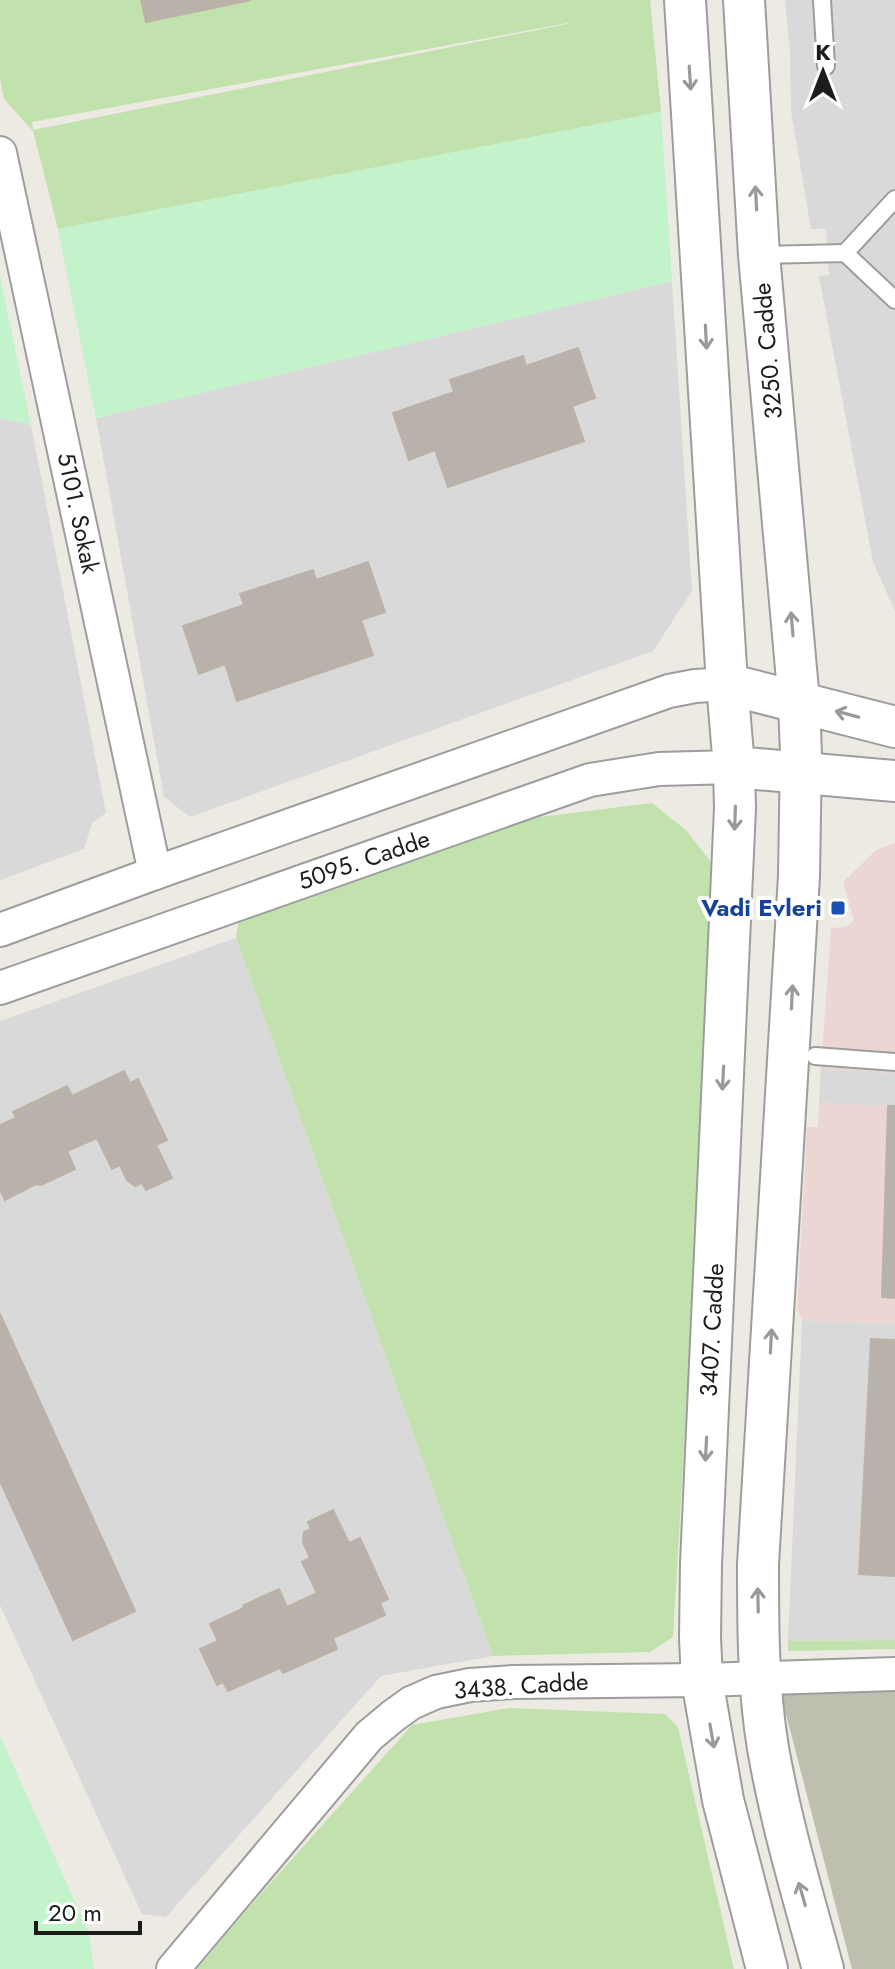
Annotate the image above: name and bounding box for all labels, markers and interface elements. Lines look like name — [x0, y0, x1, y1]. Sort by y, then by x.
north arrow — [783, 32, 863, 112]
text: K — [815, 36, 831, 68]
one-way arrow — [683, 64, 698, 91]
one-way arrow — [748, 185, 763, 211]
street label: 3250. Cadde — [744, 281, 791, 421]
one-way arrow — [699, 323, 714, 350]
street label: 5101. Sokak — [49, 449, 108, 577]
one-way arrow — [784, 611, 799, 638]
one-way arrow — [835, 706, 860, 721]
one-way arrow — [727, 804, 742, 831]
street label: 5095. Cadde — [293, 821, 434, 898]
place label: Vadi Evleri — [700, 890, 822, 925]
marker: Vadi Evleri — [829, 899, 847, 917]
one-way arrow — [785, 984, 800, 1011]
one-way arrow — [716, 1064, 731, 1091]
street label: 3407. Cadde — [691, 1262, 732, 1398]
one-way arrow — [764, 1328, 779, 1354]
one-way arrow — [699, 1435, 714, 1462]
one-way arrow — [750, 1587, 766, 1614]
street label: 3438. Cadde — [452, 1663, 590, 1708]
one-way arrow — [705, 1723, 720, 1749]
one-way arrow — [794, 1881, 809, 1907]
scale bar — [36, 1885, 140, 1935]
text: 20 m — [48, 1895, 102, 1930]

